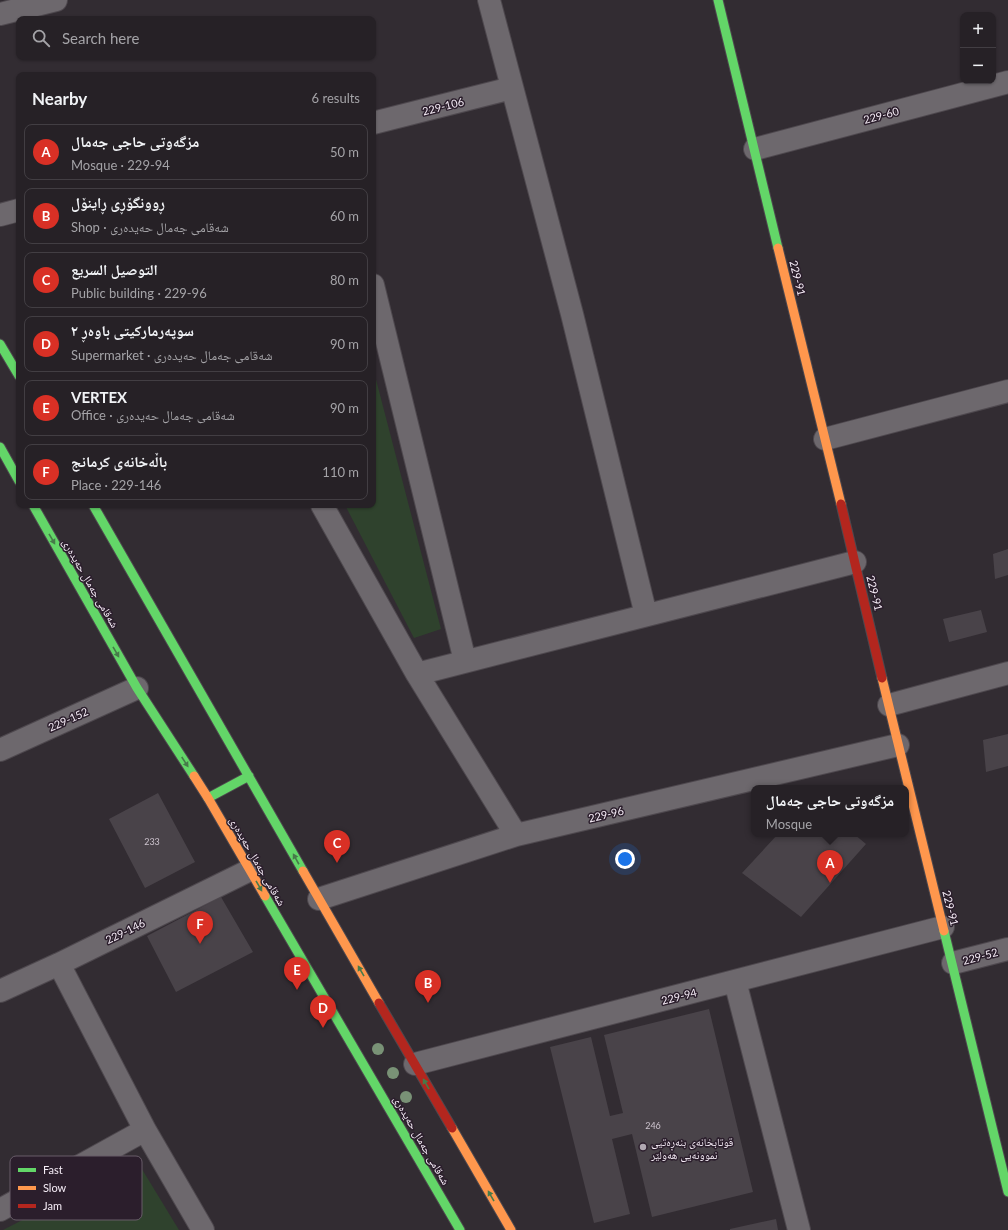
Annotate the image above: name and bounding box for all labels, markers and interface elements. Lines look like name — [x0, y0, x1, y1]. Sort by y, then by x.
map controls — [960, 12, 996, 84]
button: + — [960, 12, 996, 48]
search box — [16, 16, 376, 60]
icon: search — [30, 27, 52, 49]
text: Search here — [62, 29, 139, 47]
button: − — [960, 48, 996, 84]
text: Nearby — [32, 88, 87, 109]
text: 6 results — [312, 90, 360, 106]
street label: 229-106 — [421, 95, 465, 117]
street label: 229-60 — [862, 104, 901, 126]
text: مزگەوتی حاجی جەمال — [71, 132, 199, 150]
text: A — [41, 144, 51, 160]
text: 50 m — [330, 144, 359, 160]
text: Mosque · 229-94 — [71, 157, 170, 173]
text: ڕوونگۆڕی ڕاینۆل — [71, 193, 165, 211]
text: B — [42, 208, 50, 224]
text: 60 m — [330, 208, 359, 224]
text: Shop · شەقامی جەمال حەیدەری — [71, 219, 229, 235]
street label: 229-91 — [787, 259, 809, 297]
text: التوصيل السريع — [71, 260, 158, 278]
text: C — [42, 272, 50, 288]
text: 80 m — [330, 272, 359, 288]
text: Public building · 229-96 — [71, 285, 207, 301]
text: سوپەرمارکیتی باوەڕ ٢ — [71, 321, 194, 339]
text: D — [41, 336, 51, 352]
text: 90 m — [330, 336, 359, 352]
text: Supermarket · شەقامی جەمال حەیدەری — [71, 347, 273, 363]
text: VERTEX — [71, 388, 127, 406]
text: E — [42, 400, 50, 416]
text: 90 m — [330, 400, 359, 416]
text: Office · شەقامی جەمال حەیدەری — [71, 407, 235, 423]
text: باڵەخانەی کرمانج — [71, 452, 167, 470]
text: F — [42, 464, 50, 480]
text: 110 m — [322, 464, 359, 480]
text: Place · 229-146 — [71, 477, 161, 493]
one-way arrow — [49, 533, 56, 545]
street label: شەقامی جەمال حەیدەری — [59, 536, 122, 630]
street label: 229-91 — [864, 574, 886, 612]
one-way arrow — [113, 646, 120, 658]
street label: 229-152 — [46, 704, 90, 734]
one-way arrow — [181, 757, 188, 768]
popup — [751, 785, 909, 837]
text: مزگەوتی حاجی جەمال — [766, 791, 894, 809]
street label: 229-96 — [587, 804, 625, 824]
street label: شەقامی جەمال حەیدەری — [226, 814, 289, 908]
text: Mosque — [766, 816, 812, 832]
pin: C — [324, 830, 350, 863]
house number: 233 — [144, 836, 160, 847]
your location — [615, 849, 635, 869]
pin: A — [817, 850, 843, 883]
one-way arrow — [293, 853, 299, 865]
one-way arrow — [256, 880, 263, 892]
street label: 229-91 — [940, 889, 962, 927]
pin: F — [187, 911, 213, 944]
street label: 229-146 — [103, 916, 147, 946]
street label: 229-52 — [961, 945, 999, 967]
pin: E — [284, 957, 310, 990]
one-way arrow — [357, 965, 364, 977]
pin: B — [415, 970, 441, 1003]
street label: 229-94 — [660, 985, 699, 1007]
pin: D — [310, 995, 336, 1028]
one-way arrow — [423, 1078, 430, 1090]
street label: شەقامی جەمال حەیدەری — [390, 1093, 453, 1187]
house number: 246 — [645, 1120, 661, 1131]
place label: قوتابخانەی بنەڕەتیی نموونەیی هەولێر — [650, 1135, 734, 1162]
marker: قوتابخانەی بنەڕەتیی نموونەیی هەولێر — [638, 1142, 648, 1152]
legend — [10, 1156, 142, 1220]
text: Fast — [43, 1163, 63, 1176]
text: Slow — [43, 1181, 67, 1194]
one-way arrow — [488, 1190, 495, 1202]
text: Jam — [43, 1199, 62, 1212]

